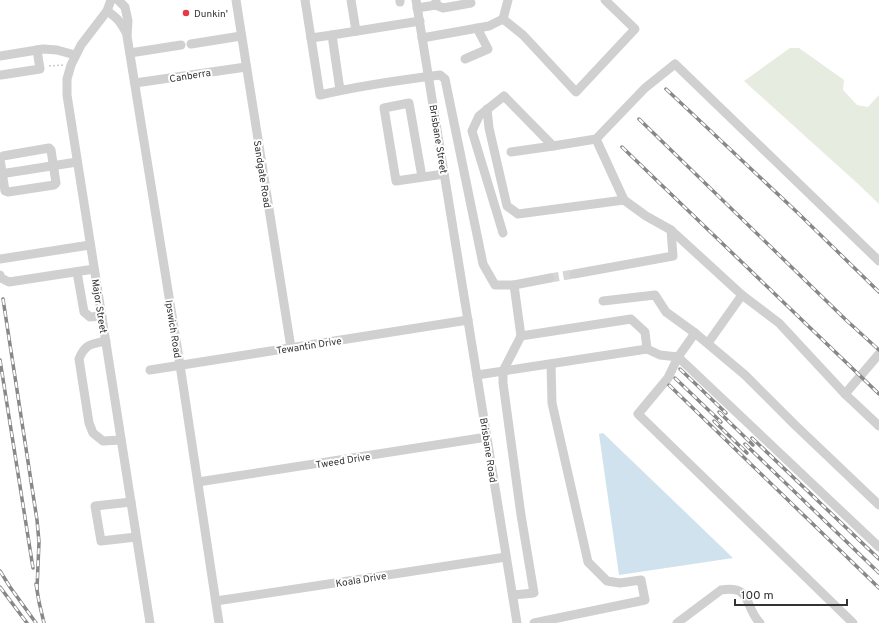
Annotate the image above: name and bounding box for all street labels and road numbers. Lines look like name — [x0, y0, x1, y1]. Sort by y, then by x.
street label: Canberra — [169, 67, 212, 86]
street label: Brisbane Street — [426, 104, 449, 175]
street label: Sandgate Road — [250, 140, 273, 209]
street label: Major Street — [88, 278, 109, 335]
street label: Ipswich Road — [161, 299, 184, 359]
street label: Tewantin Drive — [276, 335, 343, 358]
street label: Brisbane Road — [476, 417, 499, 484]
street label: Tweed Drive — [315, 451, 372, 472]
street label: Koala Drive — [335, 570, 388, 591]

